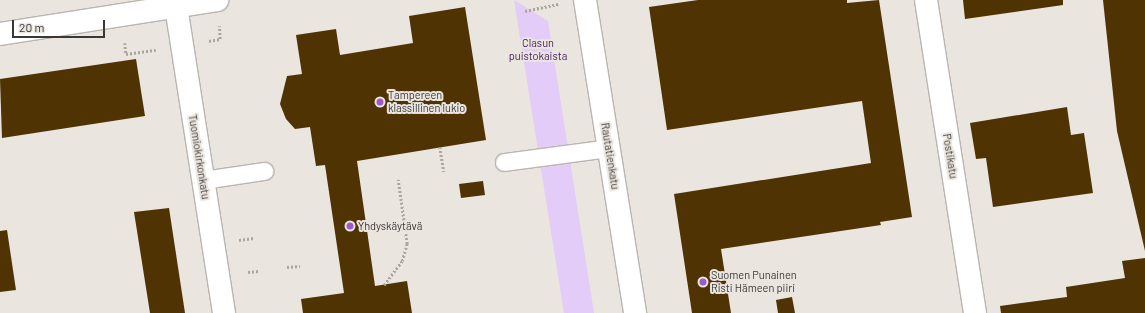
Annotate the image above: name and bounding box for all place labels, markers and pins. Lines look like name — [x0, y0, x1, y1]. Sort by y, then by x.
place label: Tampereen klassillinen lukio — [388, 89, 465, 115]
marker: Tampereen klassillinen lukio — [375, 97, 385, 107]
place label: Yhdyskäytävä — [358, 219, 422, 233]
marker: Yhdyskäytävä — [345, 221, 355, 231]
place label: Suomen Punainen Risti Hämeen piiri — [711, 269, 797, 295]
marker: Suomen Punainen Risti Hämeen piiri — [698, 277, 708, 287]

